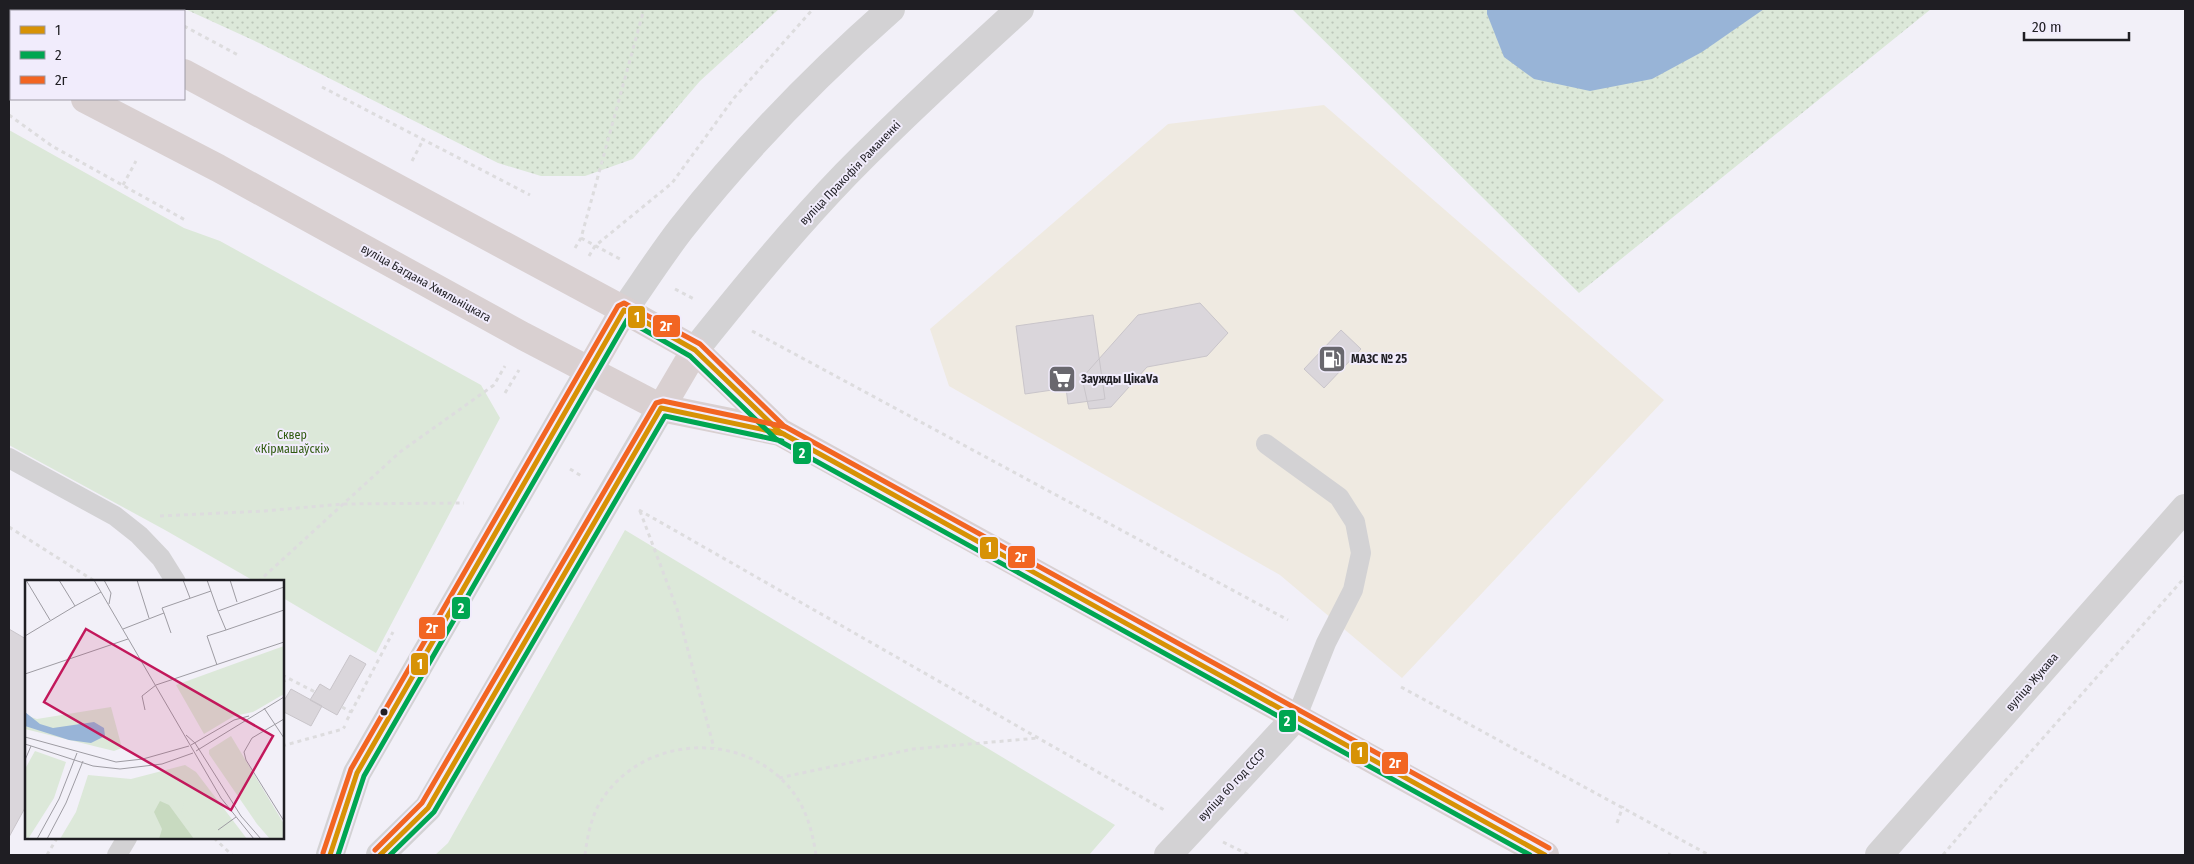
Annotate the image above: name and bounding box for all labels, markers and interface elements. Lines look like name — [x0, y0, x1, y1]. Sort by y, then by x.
legend — [10, 10, 185, 100]
scale bar — [2024, 10, 2129, 42]
text: 20 m — [2032, 18, 2062, 36]
text: 1 — [55, 21, 61, 39]
text: 2 — [55, 46, 62, 64]
text: 2г — [55, 71, 68, 89]
street label: вуліца Пракофія Раманенкі — [797, 118, 903, 228]
street label: вуліца Багдана Хмяльніцкага — [358, 241, 494, 325]
line badge: 1 — [627, 305, 646, 329]
text: 1 — [634, 309, 640, 326]
line badge: 2г — [652, 314, 681, 338]
text: 2г — [659, 318, 672, 335]
fuel station icon: МАЗС № 25 — [1317, 344, 1347, 374]
place label: МАЗС № 25 — [1351, 352, 1407, 366]
supermarket icon: Заужды ЦікаVа — [1047, 364, 1077, 394]
place label: Заужды ЦікаVа — [1080, 372, 1158, 386]
park label: Сквер «Кірмашаўскі» — [254, 428, 330, 456]
line badge: 2 — [792, 441, 812, 465]
text: 2 — [798, 445, 806, 462]
line badge: 1 — [979, 536, 999, 560]
text: 1 — [986, 539, 992, 556]
line badge: 2г — [1007, 545, 1036, 569]
text: 2г — [1014, 549, 1027, 566]
inset map — [25, 580, 284, 839]
line badge: 2 — [451, 596, 471, 620]
text: 2 — [457, 600, 465, 617]
line badge: 2г — [418, 616, 446, 640]
text: 2г — [425, 620, 438, 637]
street label: вуліца Жукава — [2003, 650, 2061, 714]
line badge: 1 — [410, 652, 429, 676]
text: 1 — [417, 656, 423, 673]
unlabelled marker — [379, 707, 389, 717]
line badge: 2 — [1278, 709, 1297, 733]
text: 2 — [1283, 713, 1291, 730]
line badge: 1 — [1350, 741, 1369, 765]
text: 1 — [1357, 744, 1363, 761]
street label: вуліца 60 год СССР — [1195, 746, 1269, 824]
line badge: 2г — [1381, 751, 1409, 775]
text: 2г — [1388, 755, 1401, 772]

